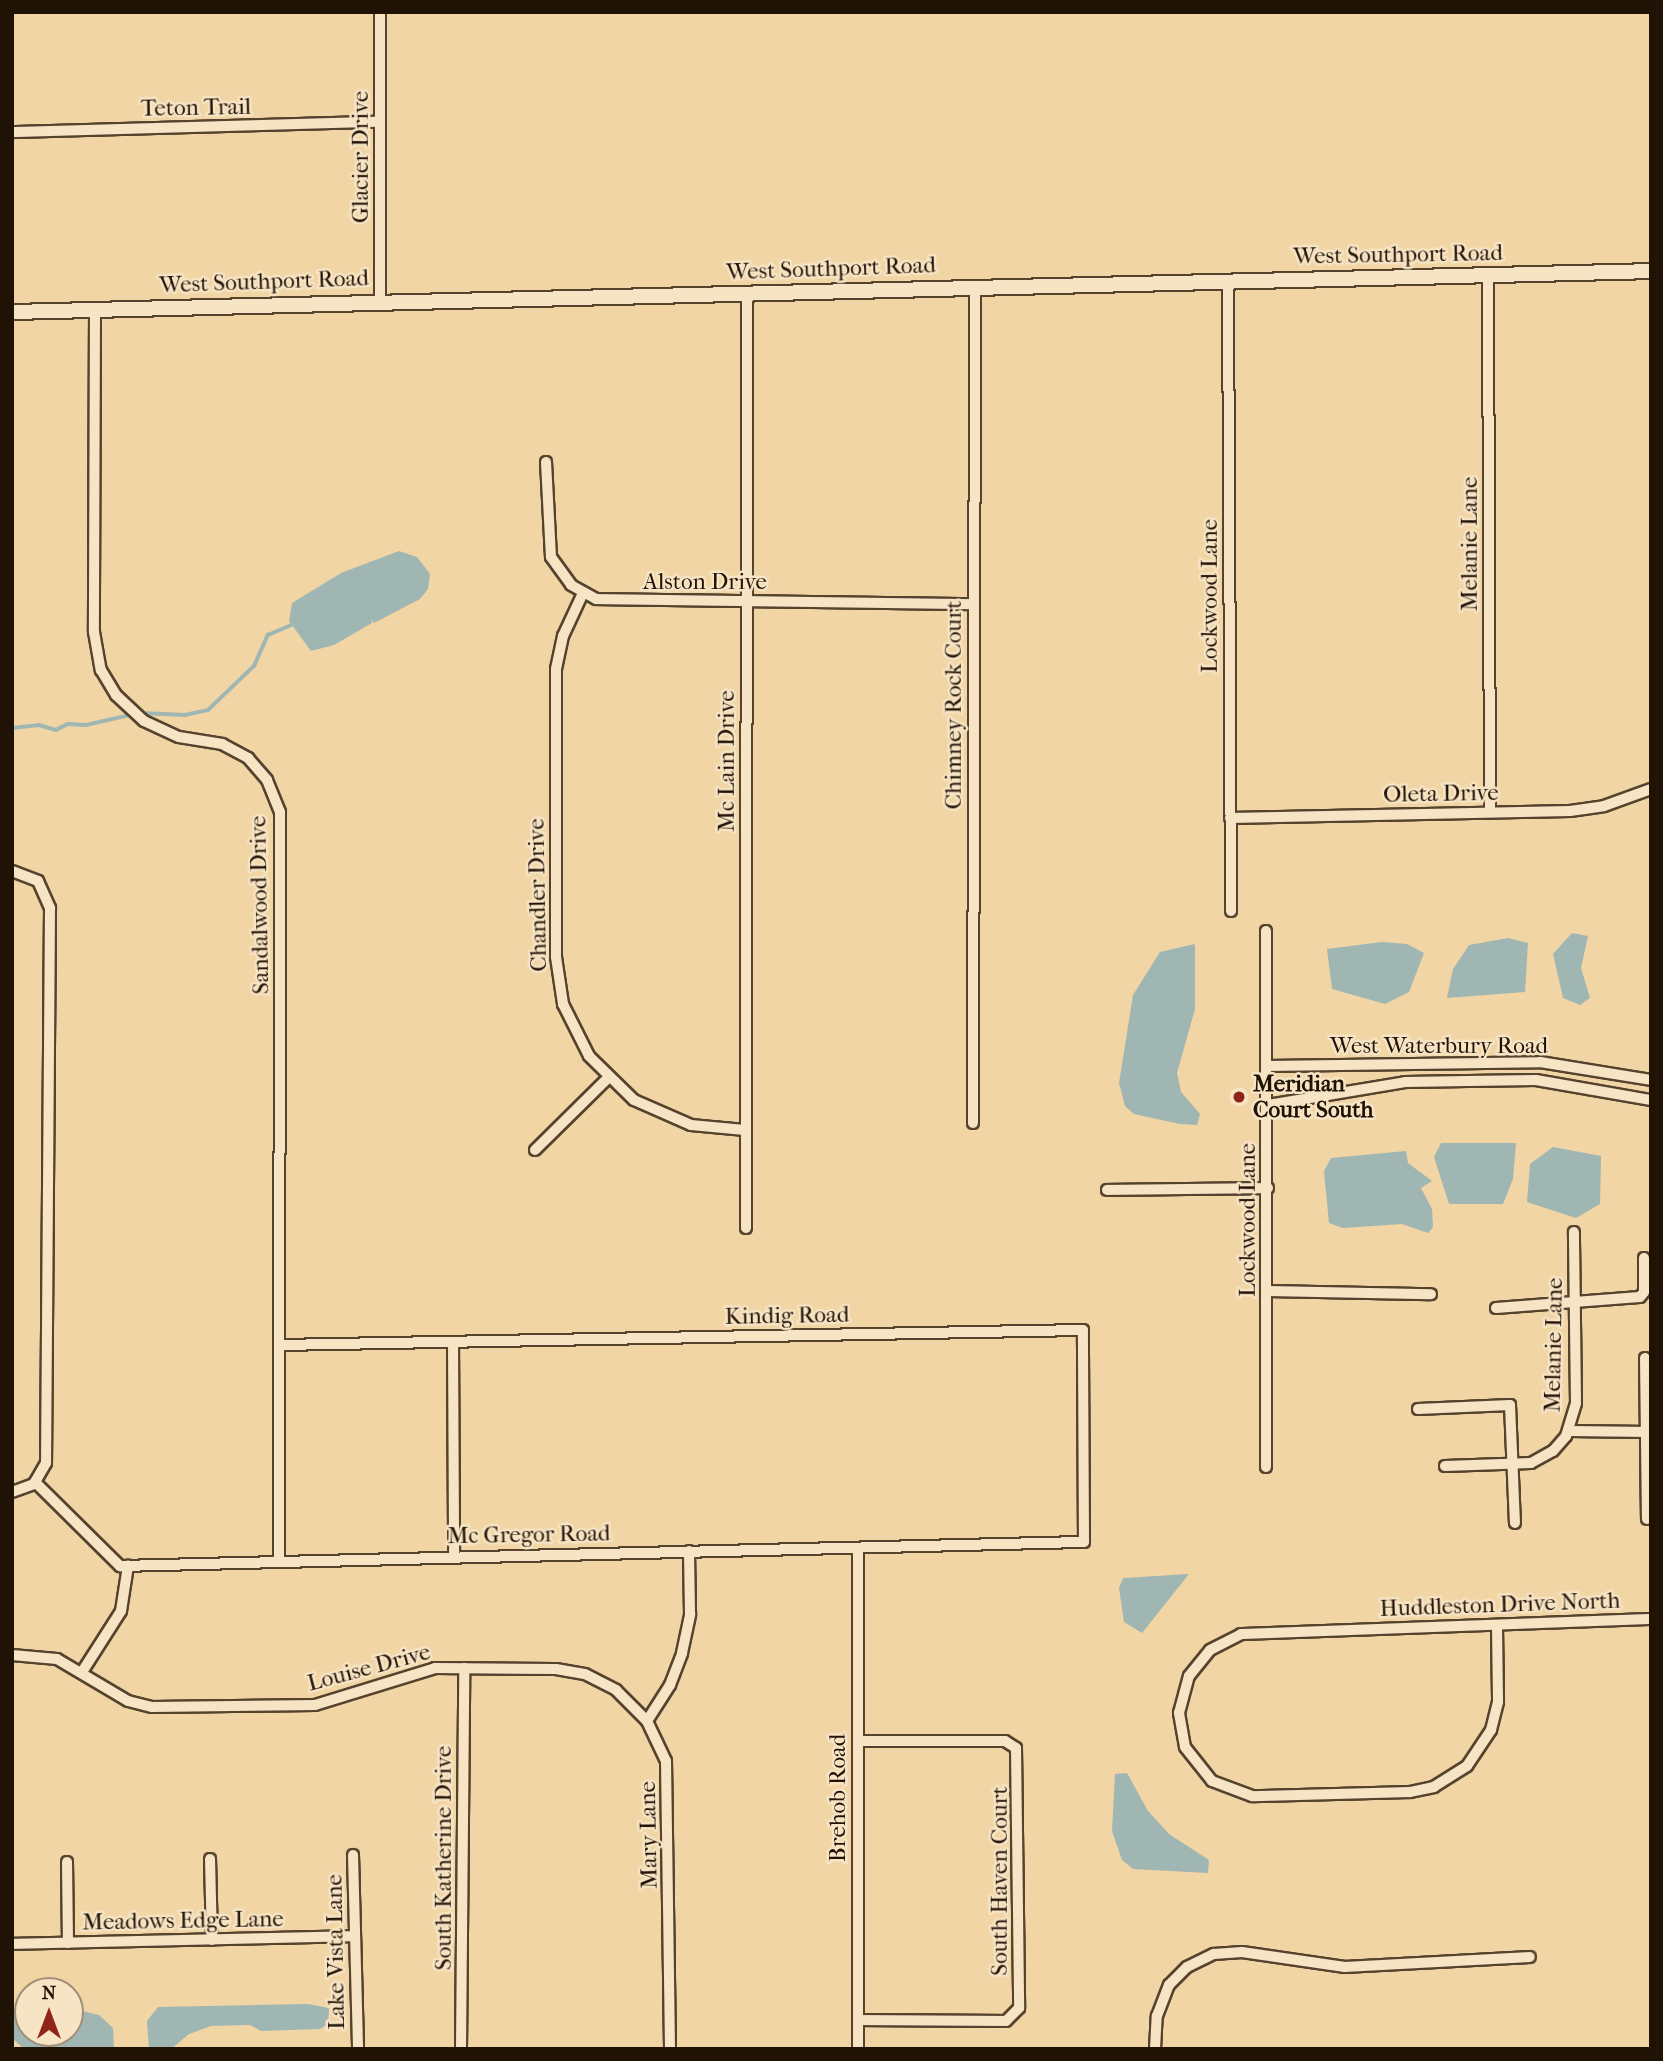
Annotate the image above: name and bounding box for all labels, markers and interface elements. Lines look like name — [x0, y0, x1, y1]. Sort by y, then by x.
street label: Glacier Drive — [347, 91, 375, 223]
street label: Teton Trail — [141, 93, 251, 123]
street label: West Southport Road — [1293, 239, 1503, 271]
street label: West Southport Road — [726, 252, 936, 286]
street label: West Southport Road — [159, 265, 369, 299]
street label: Melanie Lane — [1456, 477, 1484, 611]
street label: Lockwood Lane — [1196, 519, 1224, 673]
street label: Alston Drive — [643, 568, 767, 596]
street label: Chimney Rock Court — [940, 601, 968, 809]
street label: Mc Lain Drive — [713, 690, 741, 832]
street label: Oleta Drive — [1383, 779, 1499, 809]
street label: Sandalwood Drive — [245, 815, 275, 995]
street label: Chandler Drive — [523, 818, 553, 972]
street label: West Waterbury Road — [1330, 1032, 1548, 1060]
place label: Meridian Court South — [1253, 1070, 1373, 1124]
marker: Meridian Court South — [1231, 1089, 1247, 1105]
street label: Lockwood Lane — [1234, 1143, 1262, 1297]
street label: Melanie Lane — [1539, 1278, 1569, 1412]
street label: Kindig Road — [725, 1301, 849, 1331]
street label: Mc Gregor Road — [447, 1520, 611, 1550]
street label: Huddleston Drive North — [1379, 1587, 1621, 1623]
street label: Louise Drive — [304, 1638, 434, 1698]
street label: Brehob Road — [824, 1734, 852, 1862]
street label: South Katherine Drive — [430, 1746, 458, 1970]
street label: Mary Lane — [634, 1781, 664, 1889]
street label: South Haven Court — [986, 1786, 1014, 1976]
street label: Lake Vista Lane — [321, 1874, 351, 2030]
street label: Meadows Edge Lane — [82, 1905, 284, 1937]
north arrow — [14, 1977, 84, 2047]
text: N — [42, 1982, 56, 2004]

